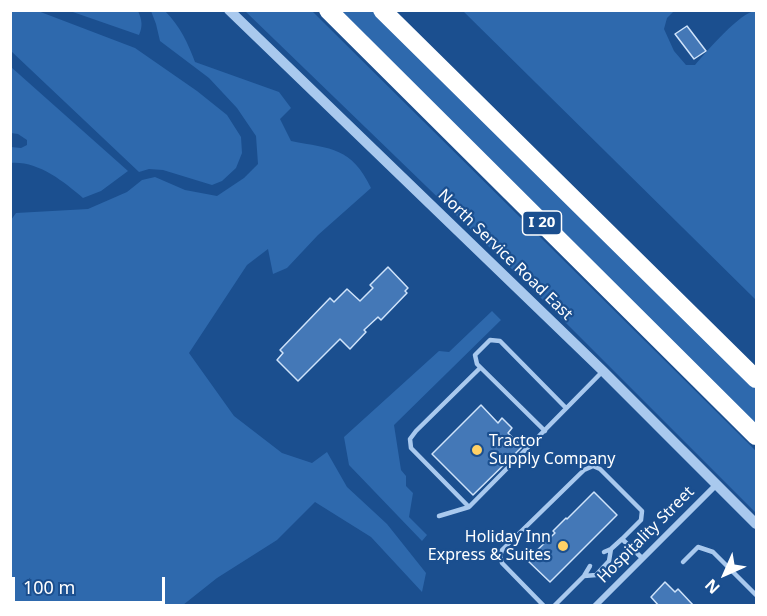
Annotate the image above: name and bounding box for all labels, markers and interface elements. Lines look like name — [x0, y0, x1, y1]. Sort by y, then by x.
street label: North Service Road East — [434, 186, 576, 324]
road number: I 20 — [522, 211, 562, 235]
place label: Tractor Supply Company — [489, 431, 615, 469]
marker: Tractor Supply Company — [470, 443, 484, 457]
street label: Hospitality Street — [594, 483, 698, 587]
place label: Holiday Inn Express & Suites — [428, 527, 551, 565]
marker: Holiday Inn Express & Suites — [556, 539, 570, 553]
north arrow — [695, 544, 755, 604]
scale bar — [15, 565, 168, 603]
text: N — [700, 574, 725, 599]
text: 100 m — [23, 575, 75, 599]

